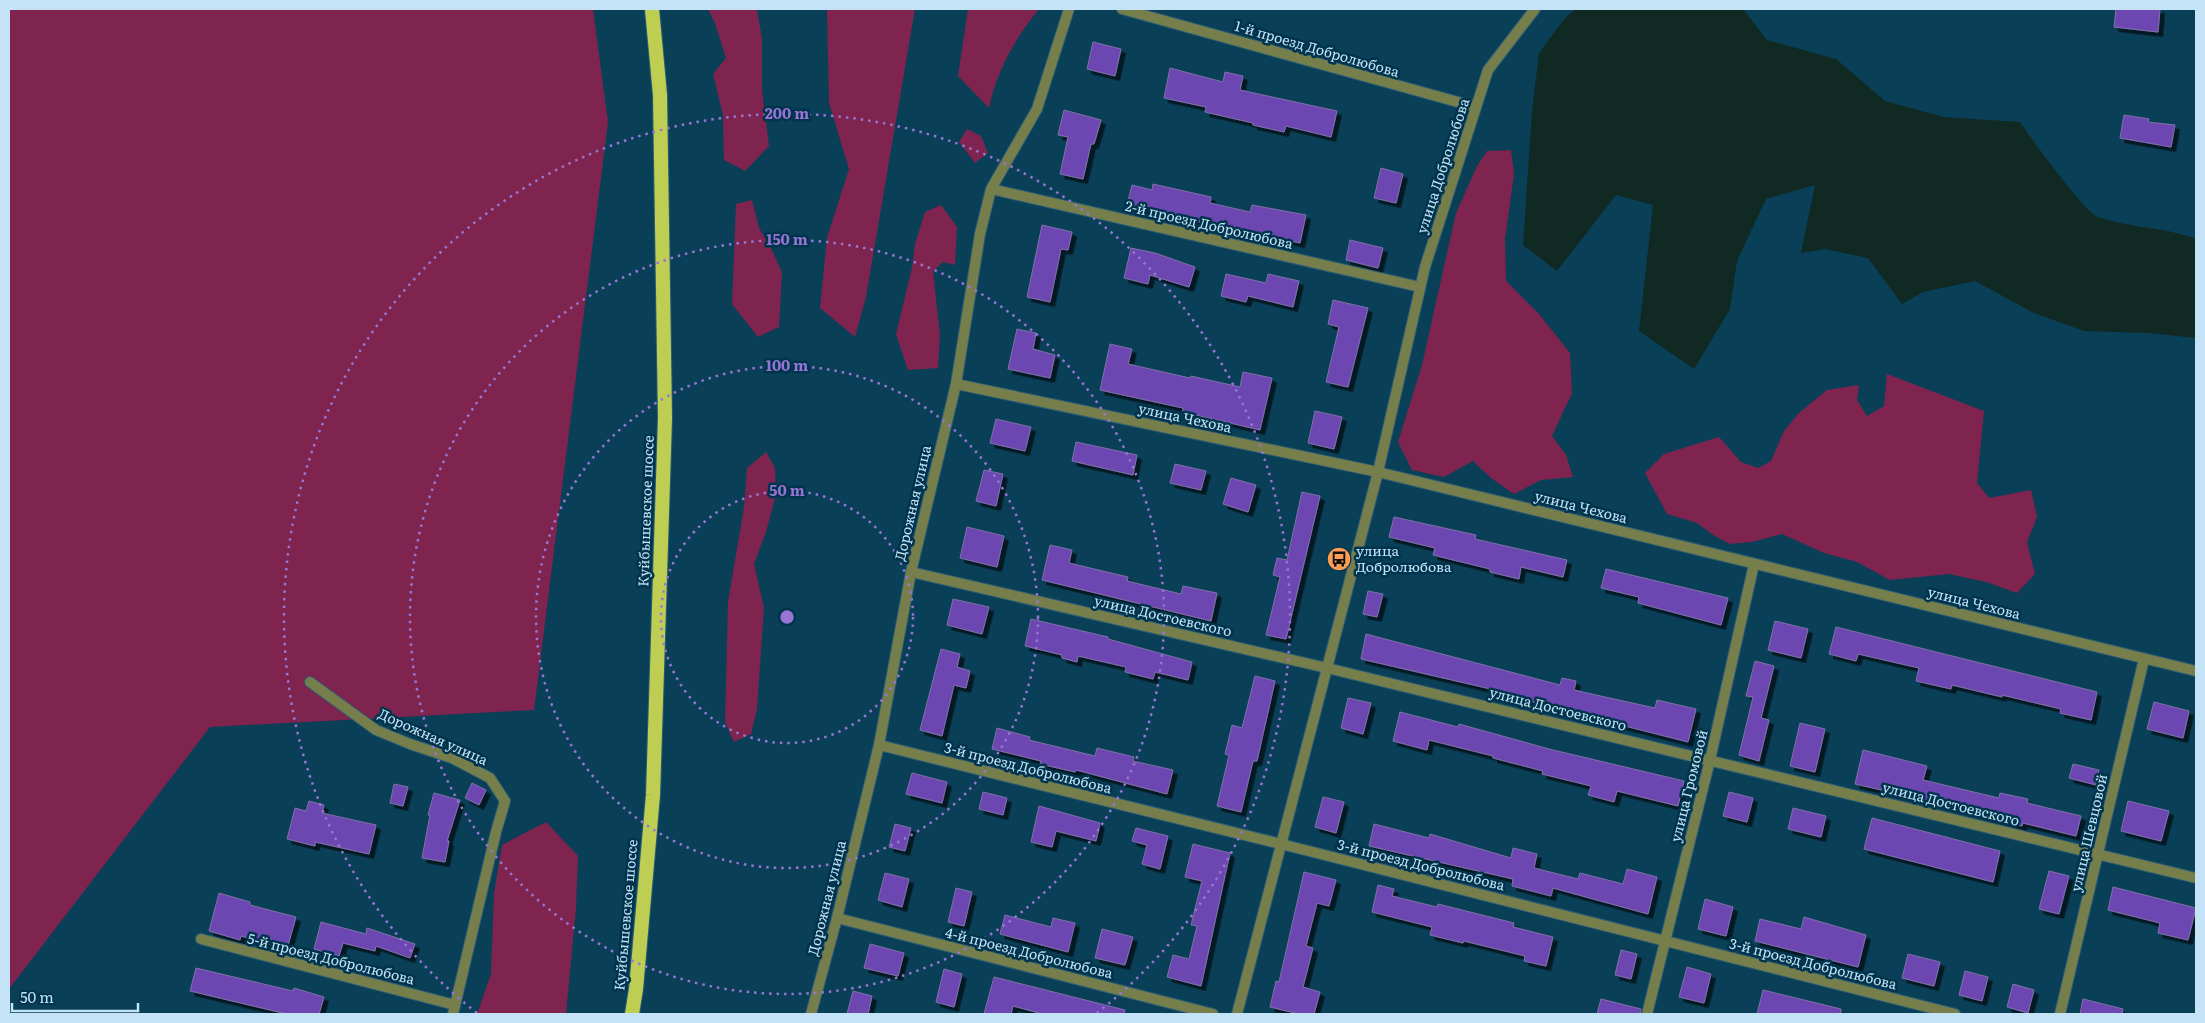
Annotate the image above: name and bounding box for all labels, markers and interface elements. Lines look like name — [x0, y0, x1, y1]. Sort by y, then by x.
street label: 1-й проезд Добролюбова — [1233, 15, 1402, 81]
street label: улица Добролюбова — [1411, 95, 1474, 236]
text: 200 m — [765, 101, 809, 124]
street label: 2-й проезд Добролюбова — [1123, 195, 1296, 253]
text: 150 m — [766, 227, 808, 250]
text: 100 m — [766, 353, 808, 376]
street label: улица Чехова — [1137, 397, 1234, 437]
street label: Куйбышевское шоссе — [632, 435, 658, 587]
street label: Дорожная улица — [889, 443, 935, 562]
text: 50 m — [769, 478, 805, 501]
street label: улица Чехова — [1533, 485, 1630, 527]
place label: улица Добролюбова — [1356, 540, 1452, 576]
bus stop icon: улица Добролюбова — [1326, 546, 1352, 572]
street label: улица Чехова — [1926, 581, 2023, 623]
street label: улица Достоевского — [1092, 589, 1234, 641]
centre of rings — [778, 608, 796, 626]
street label: улица Достоевского — [1488, 681, 1629, 735]
street label: Дорожная улица — [376, 703, 492, 769]
street label: улица Громовой — [1664, 727, 1712, 844]
street label: 3-й проезд Добролюбова — [942, 737, 1115, 798]
street label: улица Шевцовой — [2065, 772, 2111, 894]
street label: улица Достоевского — [1881, 776, 2022, 830]
street label: 3-й проезд Добролюбова — [1335, 834, 1508, 895]
street label: Дорожная улица — [802, 838, 850, 957]
street label: Куйбышевское шоссе — [608, 839, 642, 991]
street label: 4-й проезд Добролюбова — [943, 921, 1116, 983]
street label: 5-й проезд Добролюбова — [246, 928, 417, 989]
street label: 3-й проезд Добролюбова — [1727, 933, 1900, 994]
scale bar — [12, 980, 139, 1012]
text: 50 m — [20, 985, 54, 1008]

